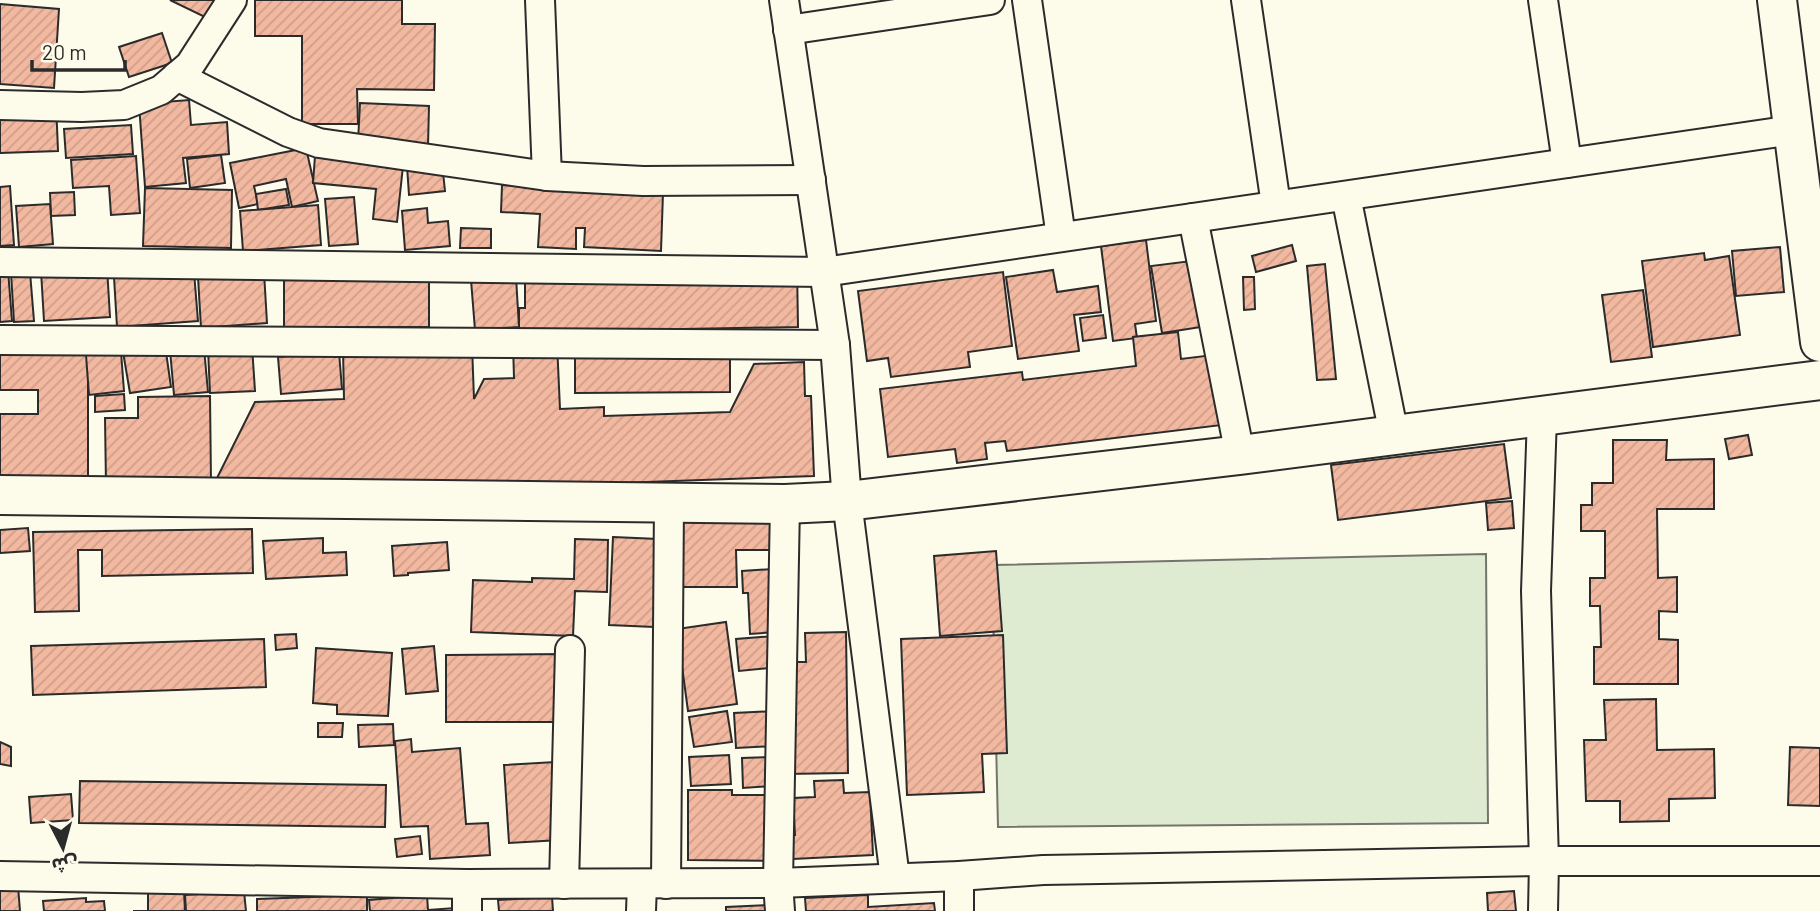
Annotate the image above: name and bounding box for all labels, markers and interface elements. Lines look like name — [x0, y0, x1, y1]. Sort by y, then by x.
scale bar — [32, 28, 124, 72]
text: 20 m — [42, 39, 87, 64]
north arrow — [28, 813, 98, 883]
text: ش — [51, 853, 79, 878]

